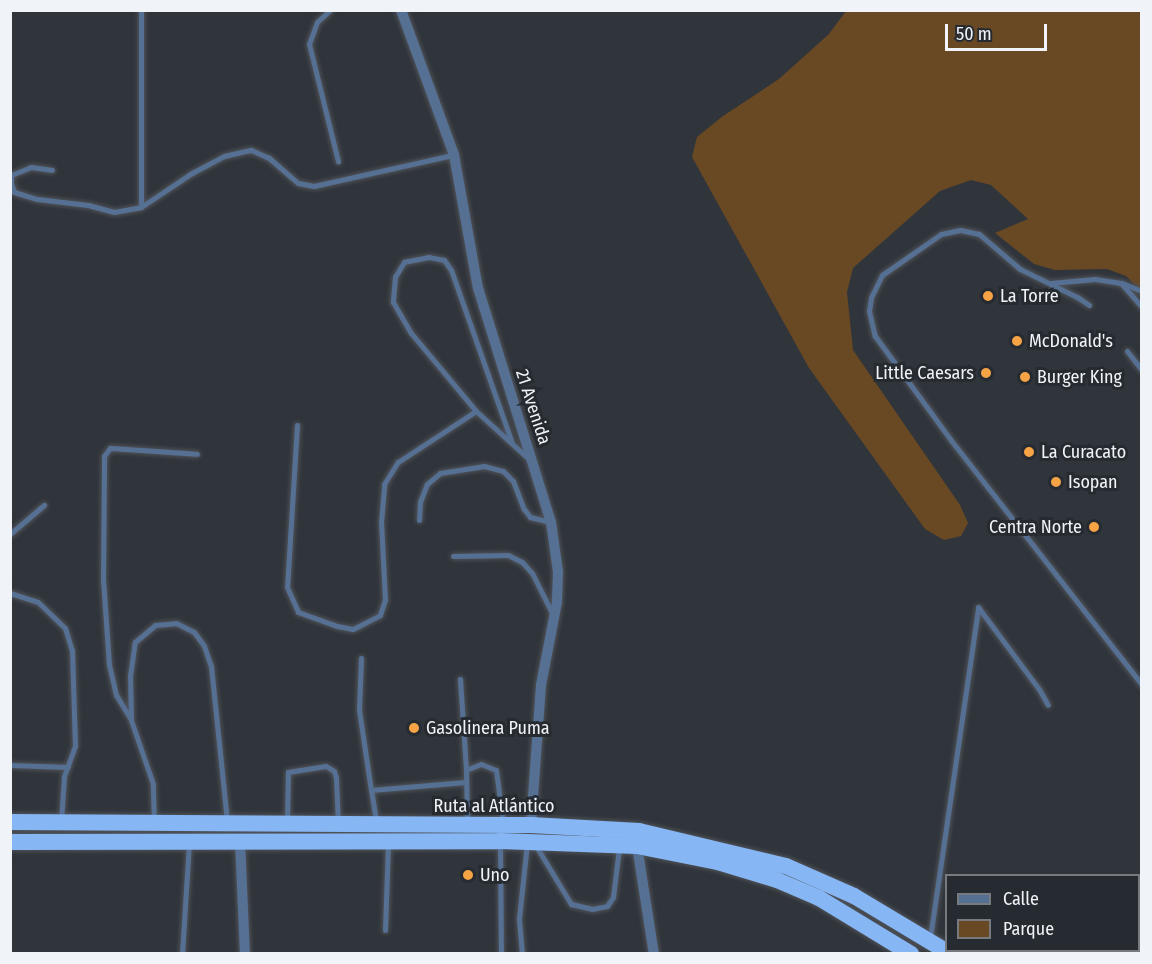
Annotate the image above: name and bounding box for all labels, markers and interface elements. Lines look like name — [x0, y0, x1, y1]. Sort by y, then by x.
scale bar — [948, 12, 1050, 50]
text: 50 m — [956, 23, 992, 45]
place label: La Torre — [1000, 285, 1059, 307]
marker: La Torre — [981, 289, 995, 303]
place label: McDonald's — [1029, 330, 1113, 352]
marker: McDonald's — [1010, 334, 1024, 348]
place label: Little Caesars — [875, 362, 974, 384]
marker: Little Caesars — [979, 366, 993, 380]
place label: Burger King — [1037, 366, 1122, 388]
street label: 21 Avenida — [511, 367, 555, 447]
marker: Burger King — [1018, 370, 1032, 384]
place label: La Curacato — [1041, 441, 1126, 463]
marker: La Curacato — [1022, 445, 1036, 459]
place label: Isopan — [1068, 471, 1118, 493]
marker: Isopan — [1049, 475, 1063, 489]
place label: Centra Norte — [989, 516, 1082, 538]
marker: Centra Norte — [1087, 520, 1101, 534]
place label: Gasolinera Puma — [426, 717, 550, 739]
marker: Gasolinera Puma — [407, 721, 421, 735]
street label: Ruta al Atlántico — [433, 795, 555, 817]
place label: Uno — [480, 864, 510, 886]
marker: Uno — [461, 868, 475, 882]
legend — [945, 874, 1140, 952]
text: Calle — [1003, 888, 1039, 910]
text: Parque — [1003, 918, 1054, 940]

